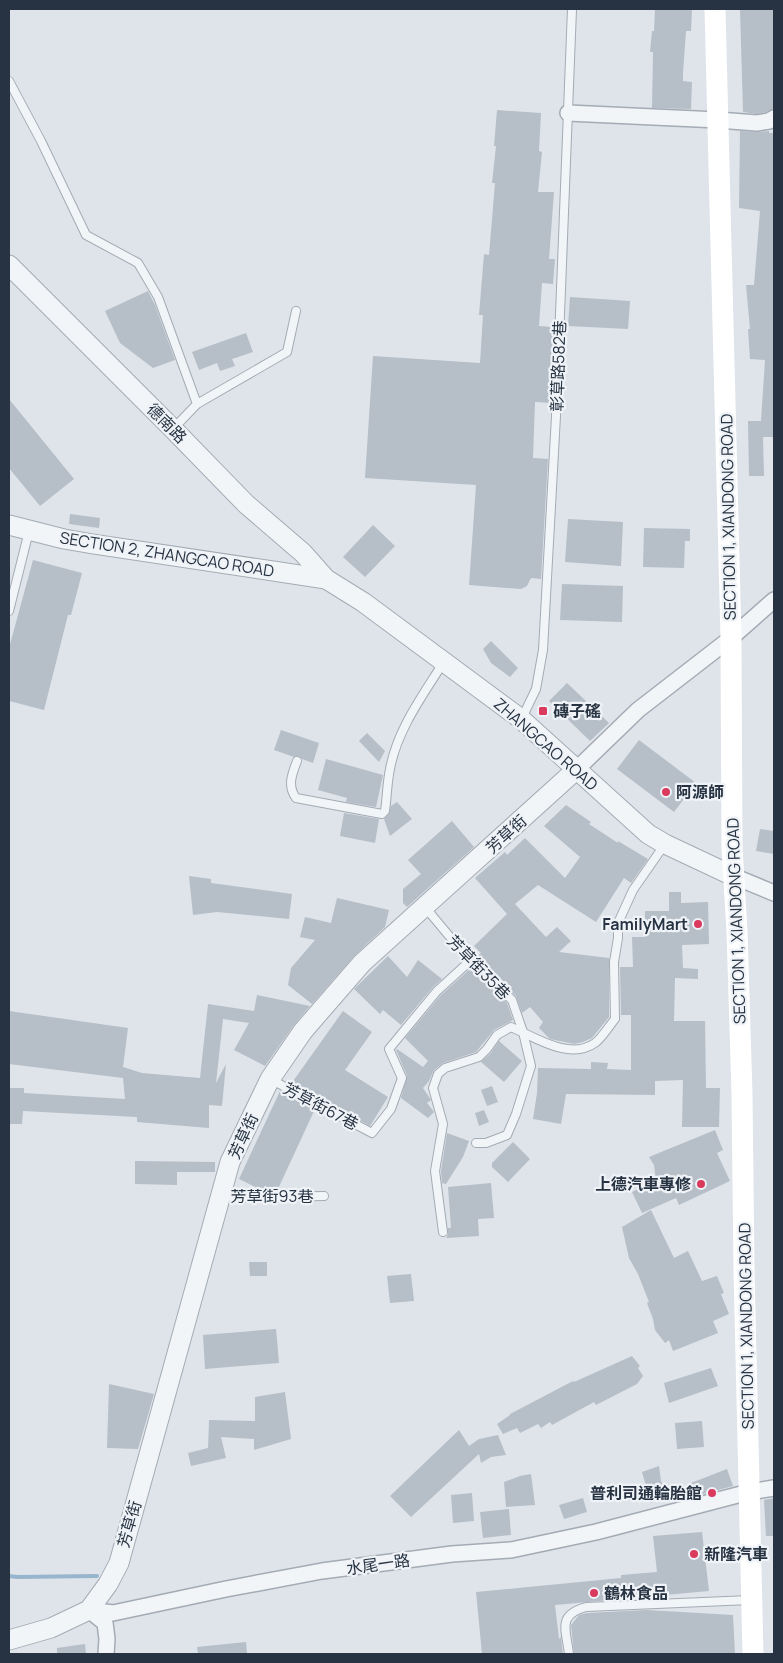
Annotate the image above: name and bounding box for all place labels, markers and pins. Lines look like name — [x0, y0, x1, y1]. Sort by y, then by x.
place label: 磚子磘 — [553, 700, 601, 722]
marker: 磚子磘 — [537, 705, 549, 717]
place label: 阿源師 — [676, 781, 724, 803]
marker: 阿源師 — [660, 786, 672, 798]
place label: FamilyMart — [602, 913, 688, 935]
marker: FamilyMart — [692, 918, 704, 930]
place label: 上德汽車專修 — [595, 1173, 691, 1195]
marker: 上德汽車專修 — [695, 1178, 707, 1190]
place label: 普利司通輪胎館 — [590, 1482, 702, 1504]
marker: 普利司通輪胎館 — [706, 1487, 718, 1499]
place label: 新隆汽車 — [704, 1543, 768, 1565]
marker: 新隆汽車 — [688, 1548, 700, 1560]
place label: 鶴林食品 — [604, 1582, 668, 1604]
marker: 鶴林食品 — [588, 1587, 600, 1599]

